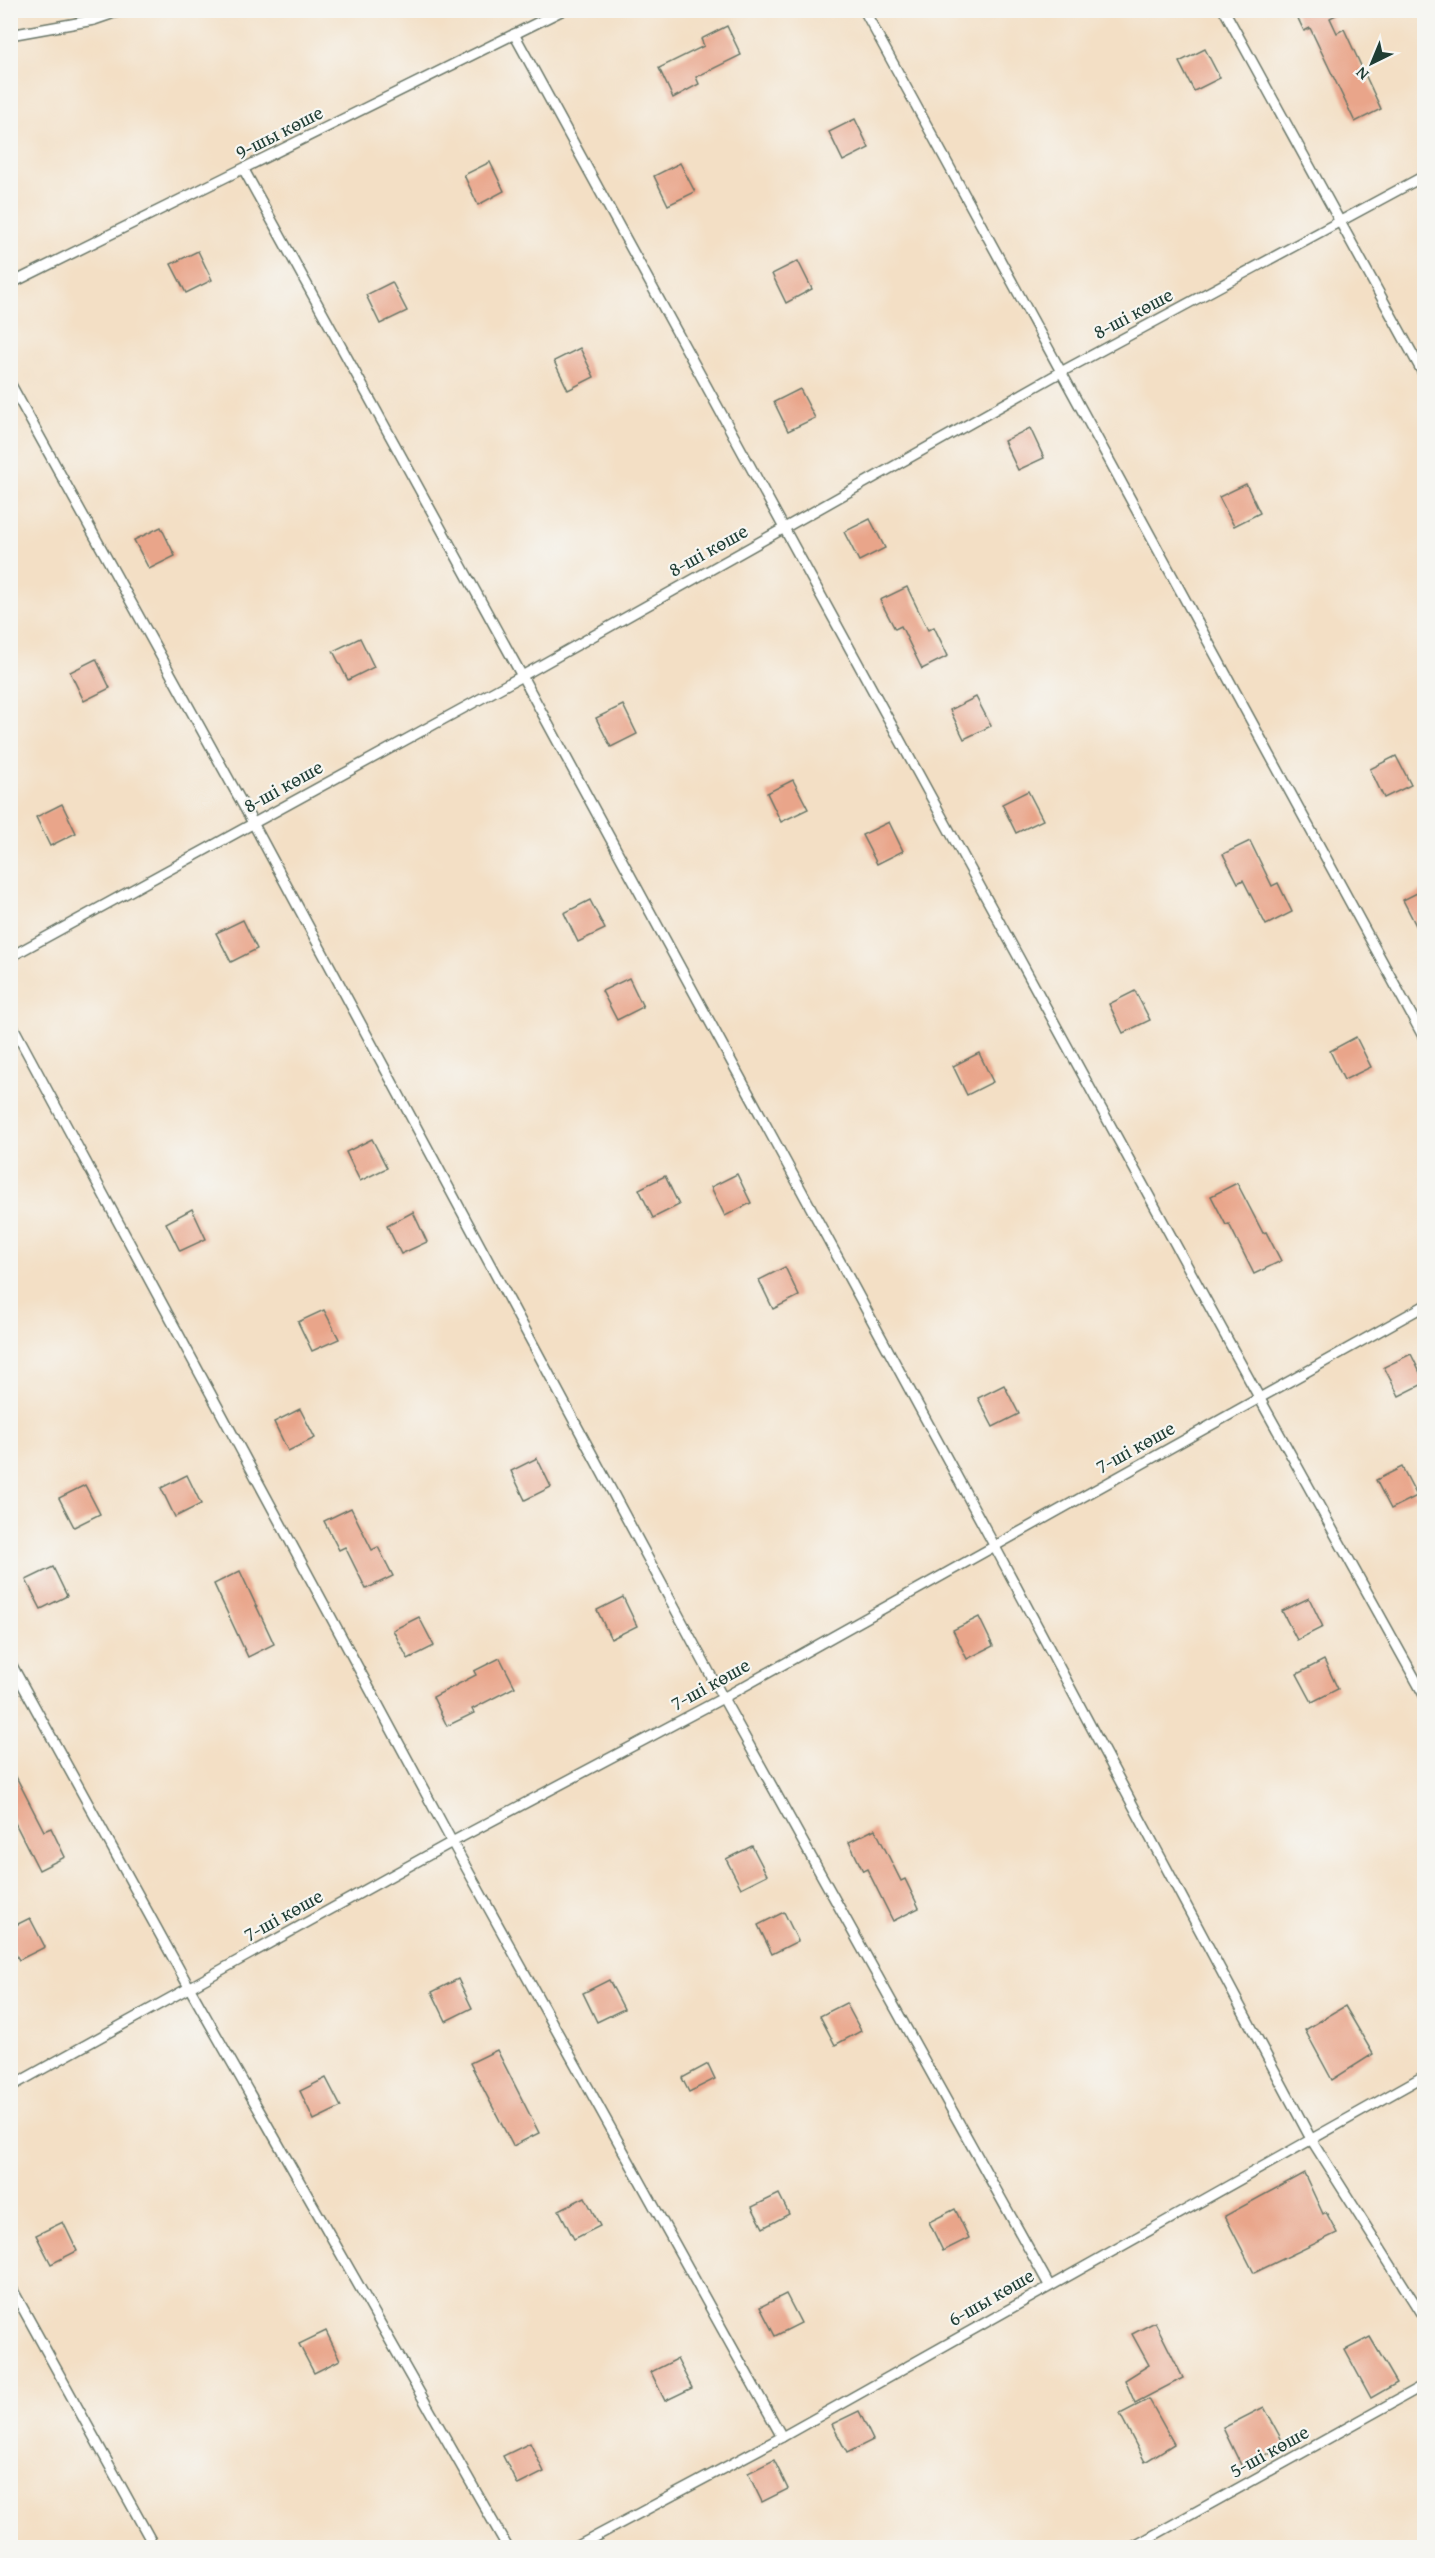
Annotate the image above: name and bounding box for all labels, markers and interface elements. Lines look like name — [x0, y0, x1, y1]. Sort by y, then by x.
north arrow — [1342, 33, 1402, 93]
text: N — [1349, 61, 1374, 86]
street label: 9-шы көше — [230, 97, 328, 166]
street label: 8-ші көше — [1088, 279, 1178, 346]
street label: 8-ші көше — [663, 516, 753, 583]
street label: 8-ші көше — [238, 752, 328, 819]
street label: 7-ші көше — [1090, 1413, 1180, 1480]
street label: 7-ші көше — [665, 1650, 755, 1717]
street label: 7-ші көше — [238, 1881, 328, 1948]
street label: 6-шы көше — [942, 2260, 1039, 2333]
street label: 5-ші көше — [1224, 2417, 1314, 2484]

